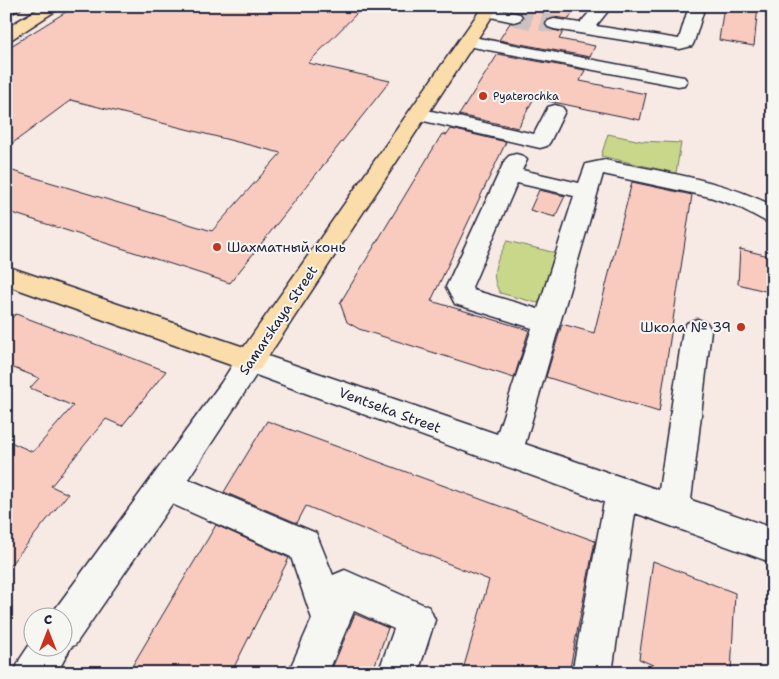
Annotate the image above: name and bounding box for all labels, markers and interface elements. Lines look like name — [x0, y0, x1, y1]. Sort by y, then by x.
place label: Pyaterochka — [493, 89, 559, 104]
marker: Pyaterochka — [477, 90, 489, 102]
place label: Шахматный конь — [227, 238, 346, 256]
marker: Шахматный конь — [211, 241, 223, 253]
street label: Samarskaya Street — [235, 262, 321, 378]
place label: Школа № 39 — [640, 318, 731, 336]
marker: Школа № 39 — [735, 321, 747, 333]
street label: Ventseka Street — [336, 383, 444, 437]
north arrow — [22, 606, 72, 656]
text: С — [44, 610, 52, 628]

